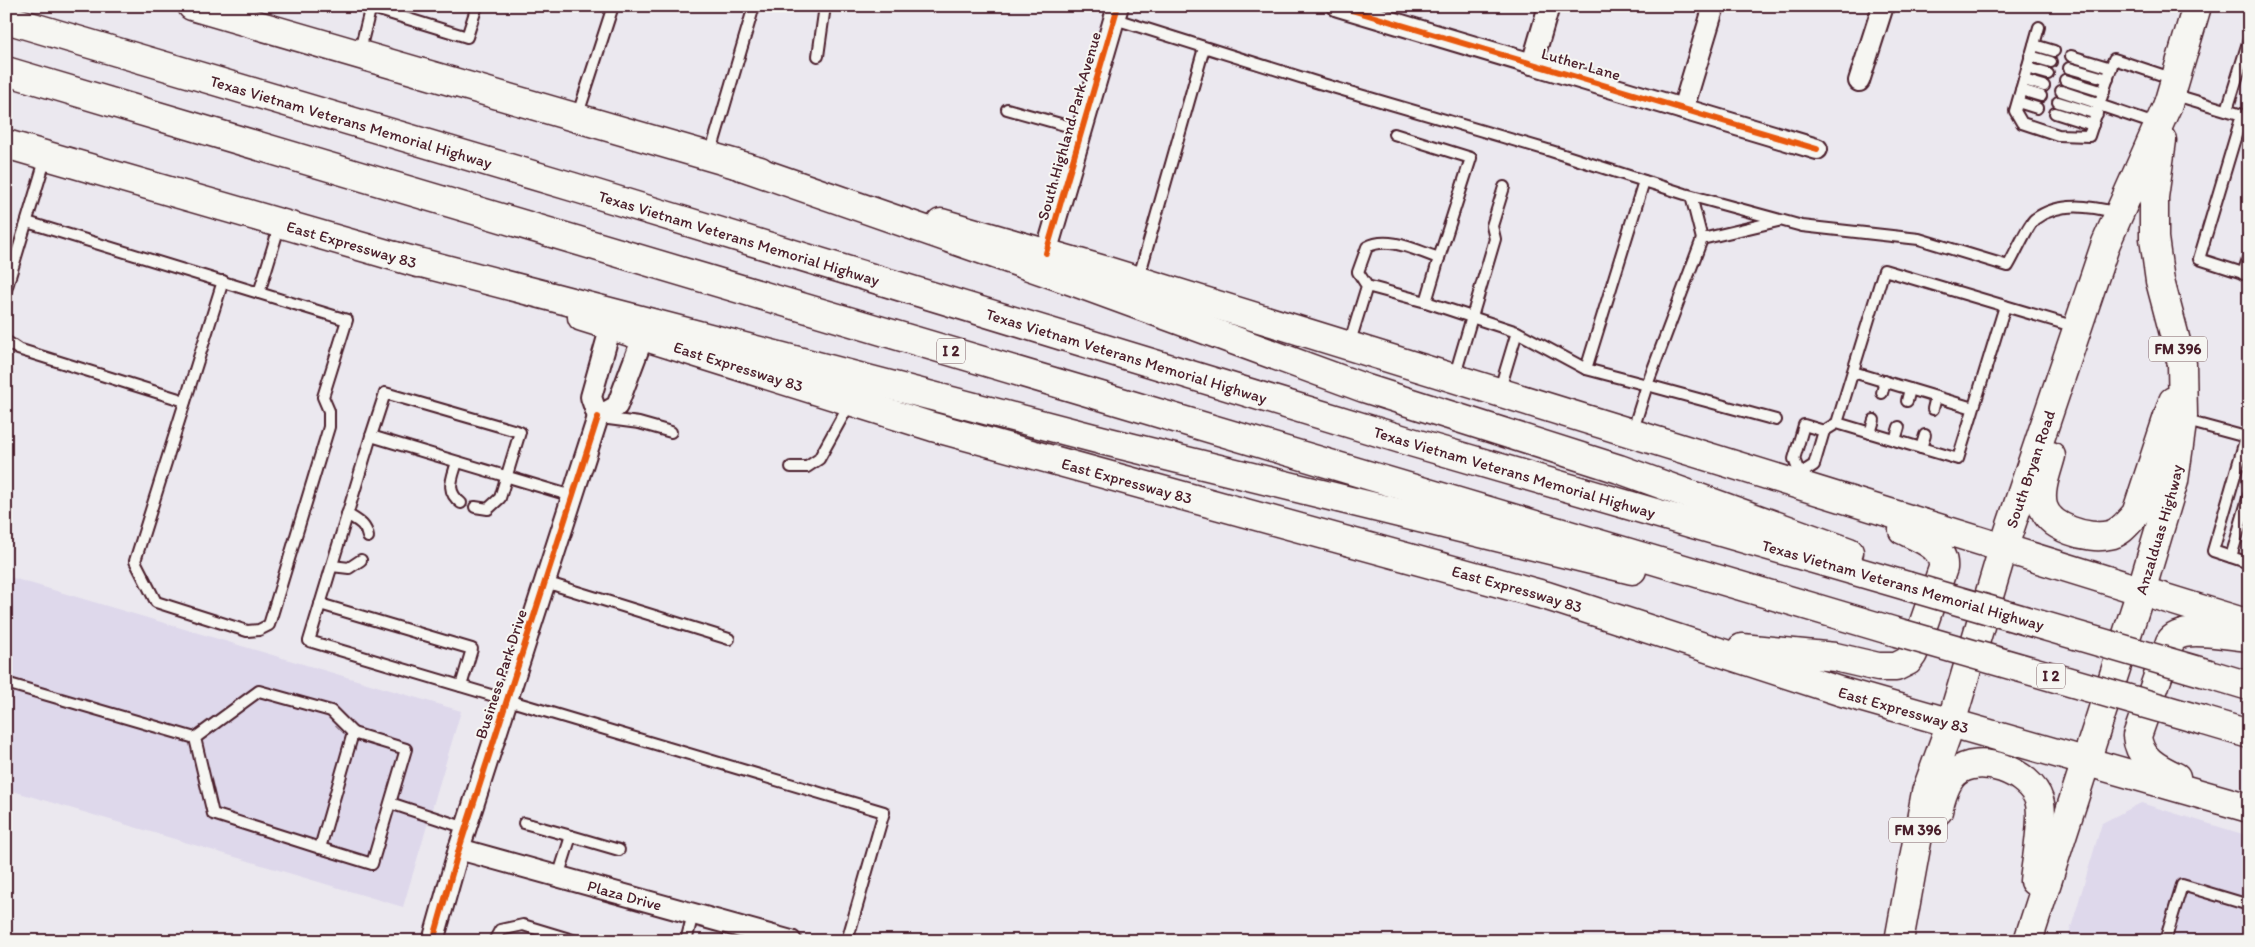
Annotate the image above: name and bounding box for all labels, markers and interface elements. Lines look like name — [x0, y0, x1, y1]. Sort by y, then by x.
street label: South Highland Park Avenue — [1033, 30, 1105, 222]
street label: Luther Lane — [1539, 44, 1623, 84]
street label: Texas Vietnam Veterans Memorial Highway — [208, 71, 495, 172]
street label: Texas Vietnam Veterans Memorial Highway — [596, 186, 882, 289]
street label: East Expressway 83 — [284, 216, 419, 272]
street label: Texas Vietnam Veterans Memorial Highway — [984, 304, 1270, 407]
road number: FM 396 — [2149, 336, 2207, 362]
street label: East Expressway 83 — [671, 337, 806, 395]
road number: I 2 — [937, 338, 965, 364]
street label: South Bryan Road — [2001, 407, 2059, 530]
street label: Texas Vietnam Veterans Memorial Highway — [1371, 422, 1658, 522]
street label: East Expressway 83 — [1059, 453, 1195, 507]
street label: Anzalduas Highway — [2131, 463, 2186, 597]
street label: Texas Vietnam Veterans Memorial Highway — [1760, 536, 2047, 635]
street label: East Expressway 83 — [1450, 561, 1585, 616]
street label: Business Park Drive — [471, 607, 531, 741]
road number: I 2 — [2037, 664, 2065, 688]
street label: East Expressway 83 — [1836, 682, 1971, 737]
road number: FM 396 — [1889, 818, 1947, 842]
street label: Plaza Drive — [585, 876, 664, 914]

